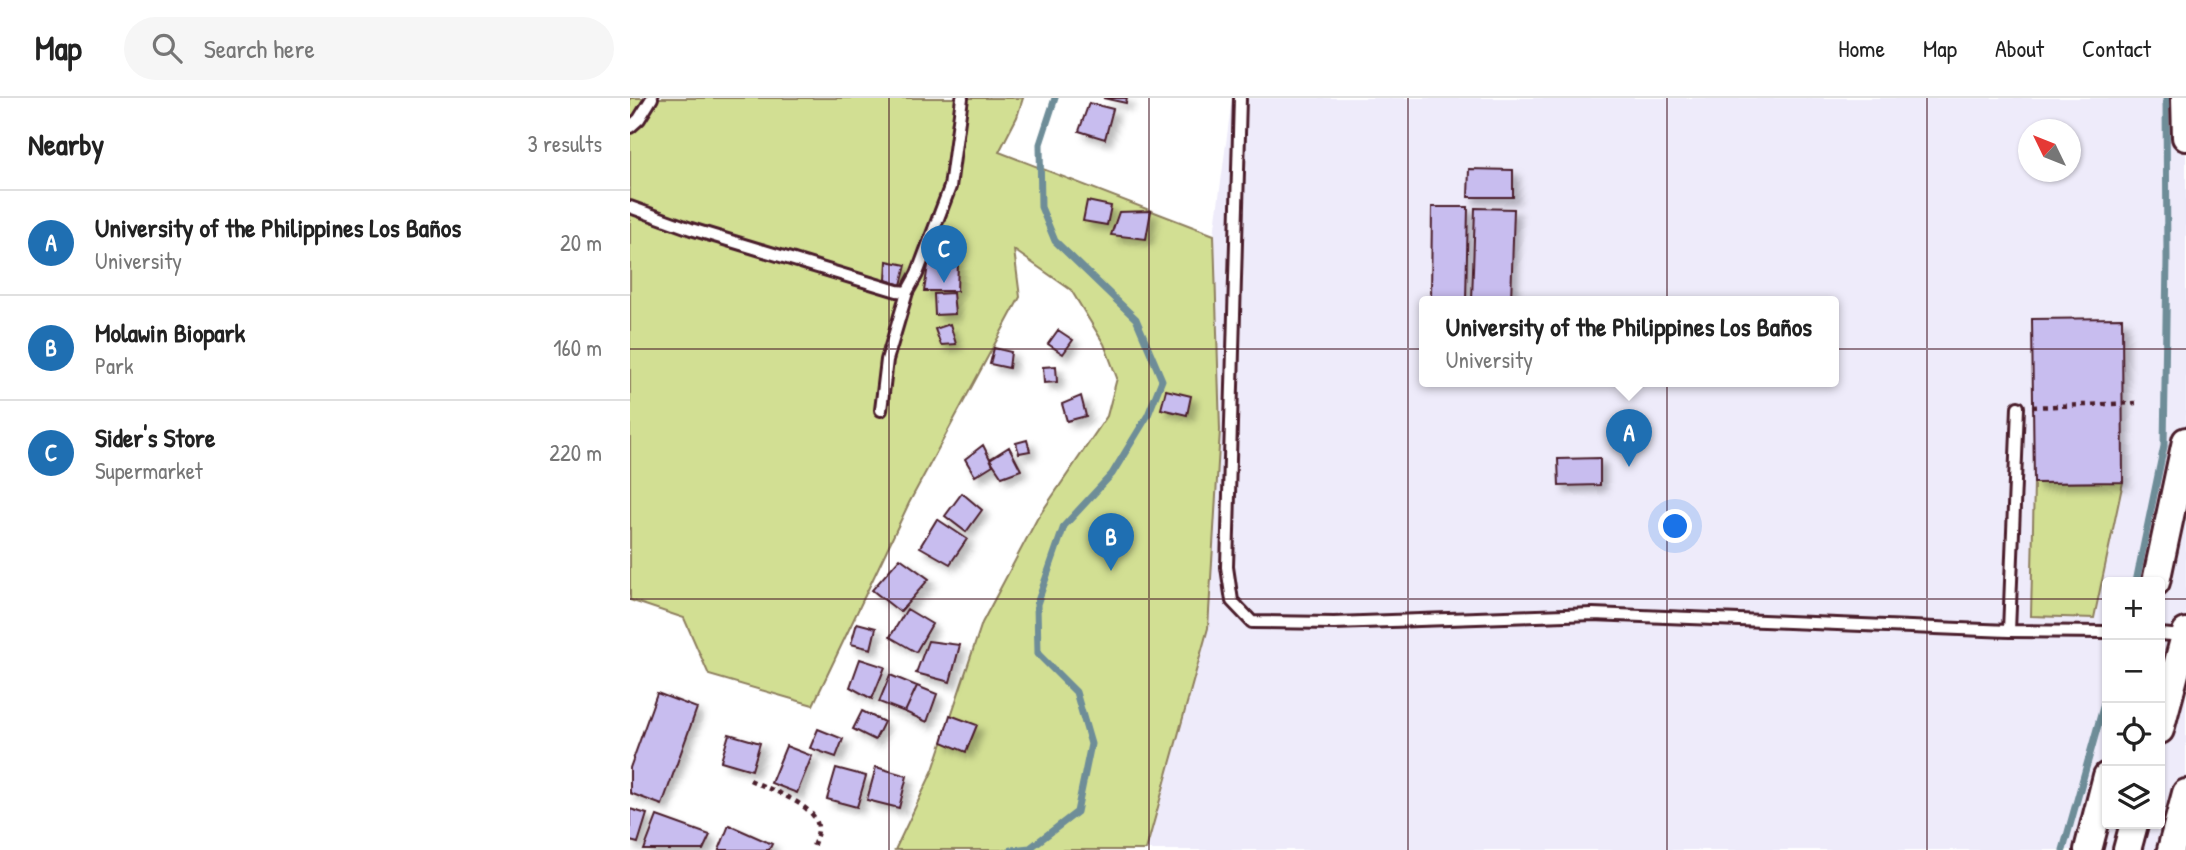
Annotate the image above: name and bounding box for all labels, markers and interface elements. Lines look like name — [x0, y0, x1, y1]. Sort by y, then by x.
search box — [124, 17, 614, 80]
text: Map — [35, 26, 82, 70]
icon: search — [148, 29, 186, 67]
text: Search here — [204, 31, 315, 66]
text: Home — [1838, 32, 1885, 64]
text: Map — [1923, 32, 1957, 64]
text: About — [1995, 32, 2044, 64]
text: Contact — [2082, 32, 2151, 64]
north arrow — [2018, 119, 2081, 182]
text: Nearby — [28, 124, 104, 164]
text: 3 results — [527, 128, 602, 159]
text: University of the Philippines Los Baños — [95, 210, 461, 245]
pin: C — [921, 225, 967, 283]
text: A — [45, 227, 57, 258]
text: 20 m — [560, 227, 602, 258]
text: University — [95, 245, 182, 276]
popup — [1419, 296, 1839, 387]
text: University of the Philippines Los Baños — [1446, 309, 1812, 344]
text: Molawin Biopark — [95, 315, 245, 350]
text: B — [45, 332, 57, 363]
text: 160 m — [553, 332, 602, 363]
text: University — [1446, 344, 1533, 375]
text: Park — [95, 350, 133, 381]
pin: A — [1606, 409, 1652, 467]
text: Sider's Store — [95, 420, 215, 455]
text: C — [45, 437, 57, 468]
text: 220 m — [549, 437, 602, 468]
text: Supermarket — [95, 455, 203, 486]
your location — [1658, 509, 1692, 543]
pin: B — [1088, 513, 1134, 571]
map controls — [2102, 577, 2165, 829]
button: + — [2102, 577, 2165, 640]
button: − — [2102, 640, 2165, 703]
button: locate — [2102, 703, 2165, 766]
button: layers — [2102, 766, 2165, 829]

